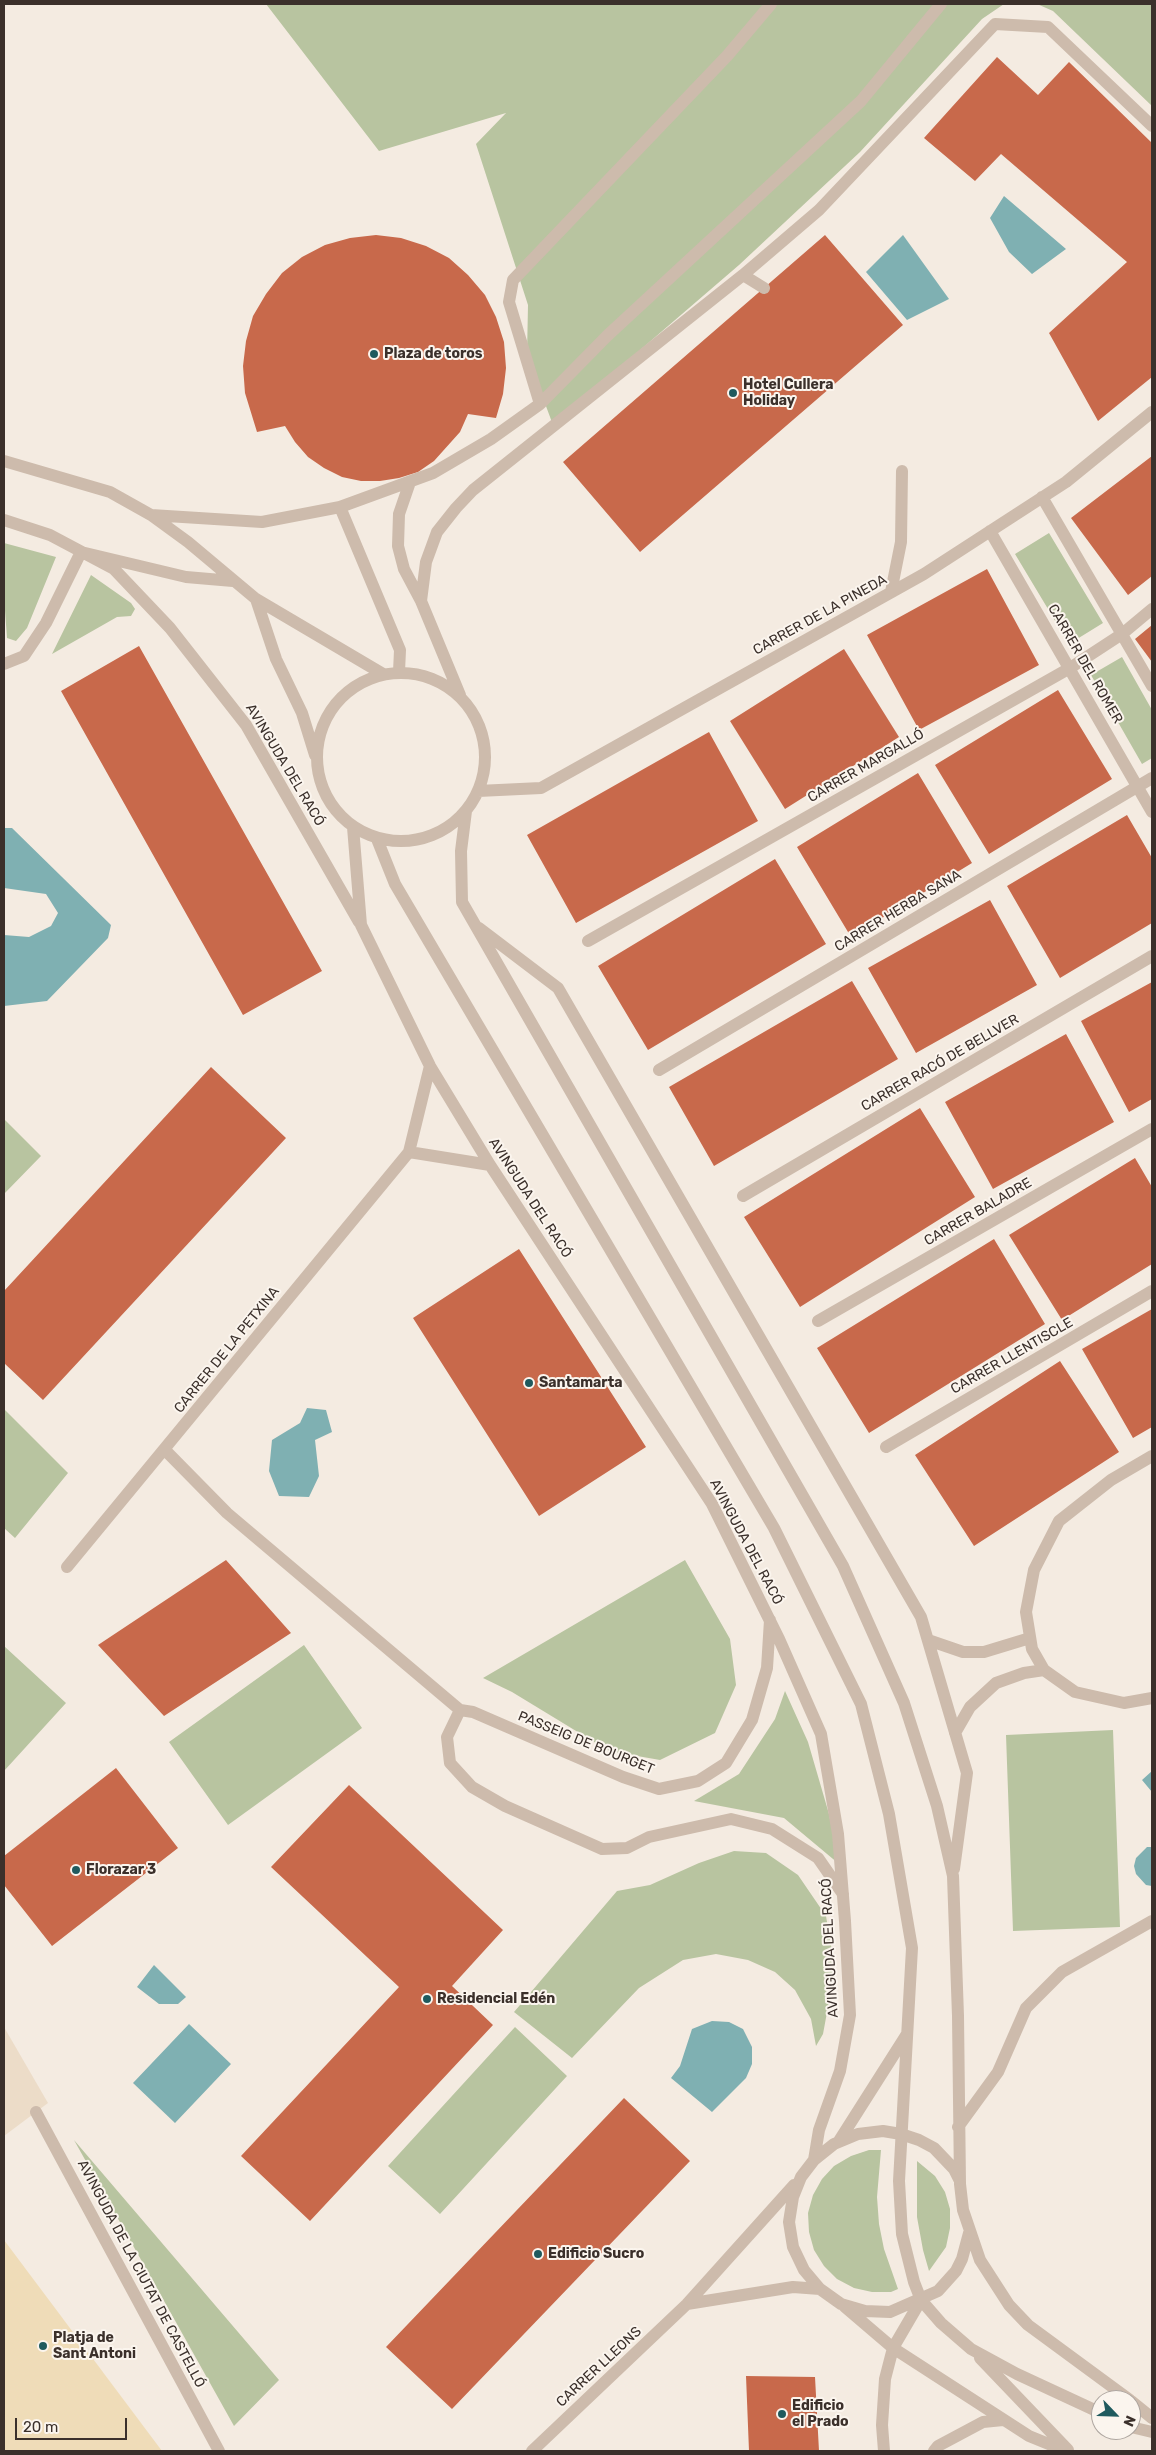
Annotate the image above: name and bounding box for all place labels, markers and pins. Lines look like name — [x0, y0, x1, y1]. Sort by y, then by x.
place label: Plaza de toros — [384, 346, 483, 362]
marker: Plaza de toros — [368, 348, 380, 360]
place label: Hotel Cullera Holiday — [743, 377, 833, 410]
marker: Hotel Cullera Holiday — [727, 387, 739, 399]
place label: Santamarta — [539, 1375, 623, 1391]
marker: Santamarta — [523, 1377, 535, 1389]
place label: Florazar 3 — [86, 1862, 156, 1878]
marker: Florazar 3 — [70, 1864, 82, 1876]
place label: Residencial Edén — [437, 1991, 555, 2007]
marker: Residencial Edén — [421, 1993, 433, 2005]
place label: Edificio Sucro — [548, 2246, 644, 2262]
marker: Edificio Sucro — [532, 2248, 544, 2260]
place label: Platja de Sant Antoni — [53, 2330, 136, 2362]
marker: Platja de Sant Antoni — [37, 2340, 49, 2352]
place label: Edificio el Prado — [792, 2398, 849, 2430]
marker: Edificio el Prado — [776, 2408, 788, 2420]

